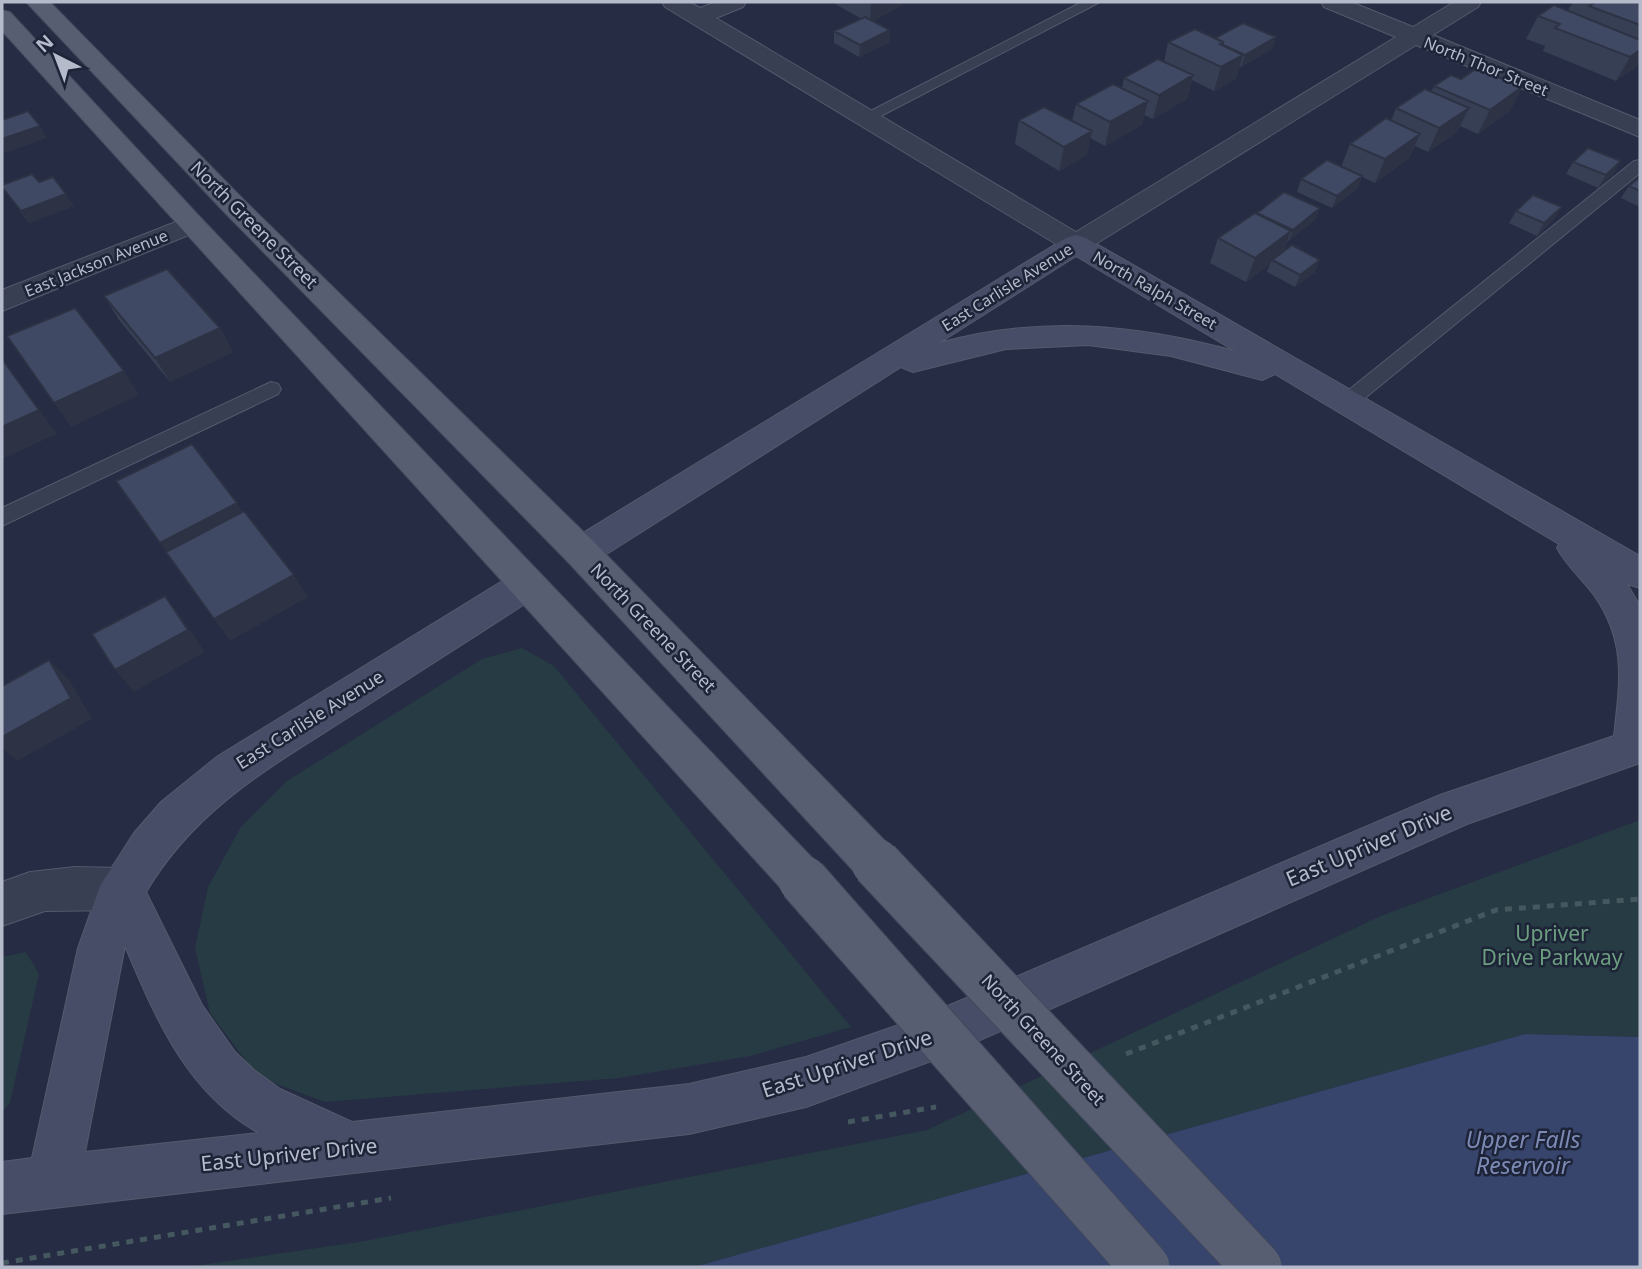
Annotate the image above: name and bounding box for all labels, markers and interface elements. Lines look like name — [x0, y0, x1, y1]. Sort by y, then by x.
north arrow — [21, 21, 91, 91]
text: N — [30, 29, 59, 58]
street label: North Thor Street — [1421, 31, 1552, 101]
street label: North Greene Street — [186, 155, 324, 294]
street label: East Jackson Avenue — [21, 224, 171, 302]
street label: East Carlisle Avenue — [937, 238, 1077, 336]
street label: North Ralph Street — [1089, 246, 1221, 335]
street label: North Greene Street — [586, 557, 722, 698]
street label: East Carlisle Avenue — [231, 664, 388, 774]
street label: East Upriver Drive — [1281, 798, 1456, 893]
park label: Upriver Drive Parkway — [1482, 919, 1623, 971]
street label: North Greene Street — [977, 969, 1111, 1110]
street label: East Upriver Drive — [758, 1022, 935, 1104]
water label: Upper Falls Reservoir — [1466, 1123, 1580, 1181]
street label: East Upriver Drive — [199, 1131, 379, 1177]

